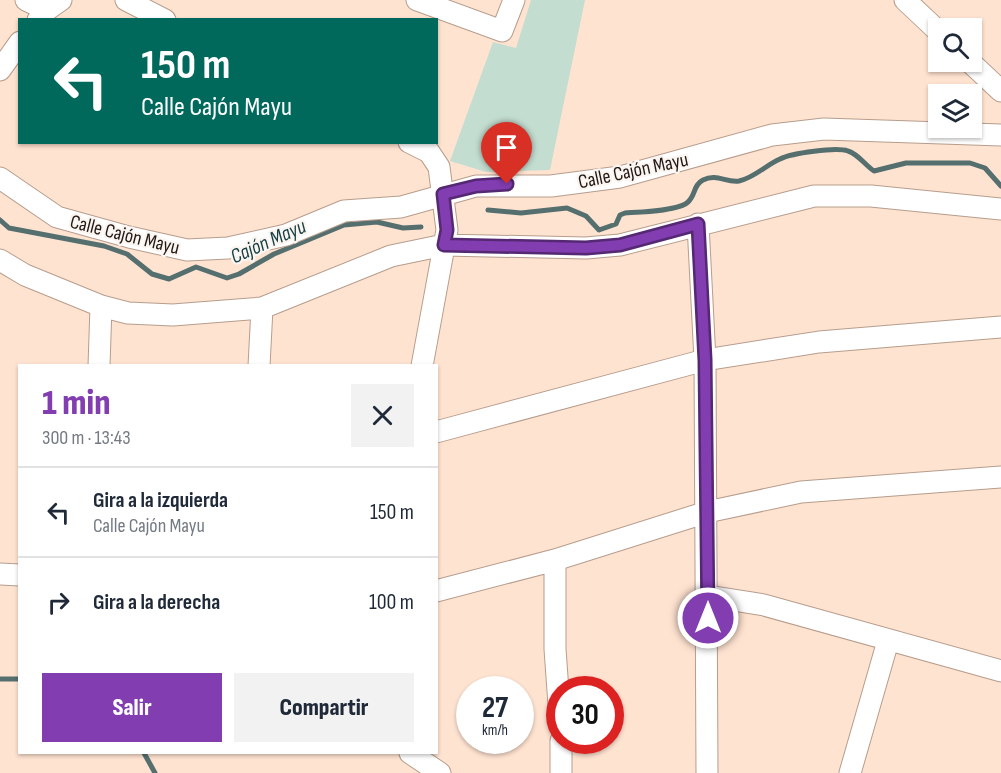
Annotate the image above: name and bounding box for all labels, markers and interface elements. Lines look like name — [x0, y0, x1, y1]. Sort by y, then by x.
map controls — [928, 18, 982, 138]
button: search — [928, 18, 982, 72]
text: 150 m — [141, 40, 230, 91]
icon: left — [42, 42, 120, 120]
button: layers — [928, 84, 982, 138]
text: Calle Cajón Mayu — [141, 91, 292, 123]
pin — [481, 122, 532, 184]
icon: arrive — [490, 131, 523, 164]
street label: Calle Cajón Mayu — [576, 148, 690, 194]
street label: Calle Cajón Mayu — [68, 210, 182, 260]
water label: Cajón Mayu — [227, 214, 310, 269]
text: 1 min — [42, 382, 110, 425]
button: close — [351, 384, 414, 447]
text: 300 m · 13:43 — [42, 426, 131, 450]
text: Gira a la izquierda — [93, 487, 228, 514]
icon: left — [42, 496, 75, 529]
text: 150 m — [370, 499, 414, 526]
text: Calle Cajón Mayu — [93, 514, 205, 538]
icon: right — [42, 586, 75, 619]
position arrow — [676, 586, 740, 650]
text: Gira a la derecha — [93, 589, 220, 616]
text: 100 m — [369, 589, 414, 616]
button: Salir — [42, 673, 222, 742]
button: Compartir — [234, 673, 414, 742]
speed limit sign: 30 — [546, 676, 624, 754]
text: 27 — [482, 690, 508, 726]
text: km/h — [482, 721, 508, 740]

